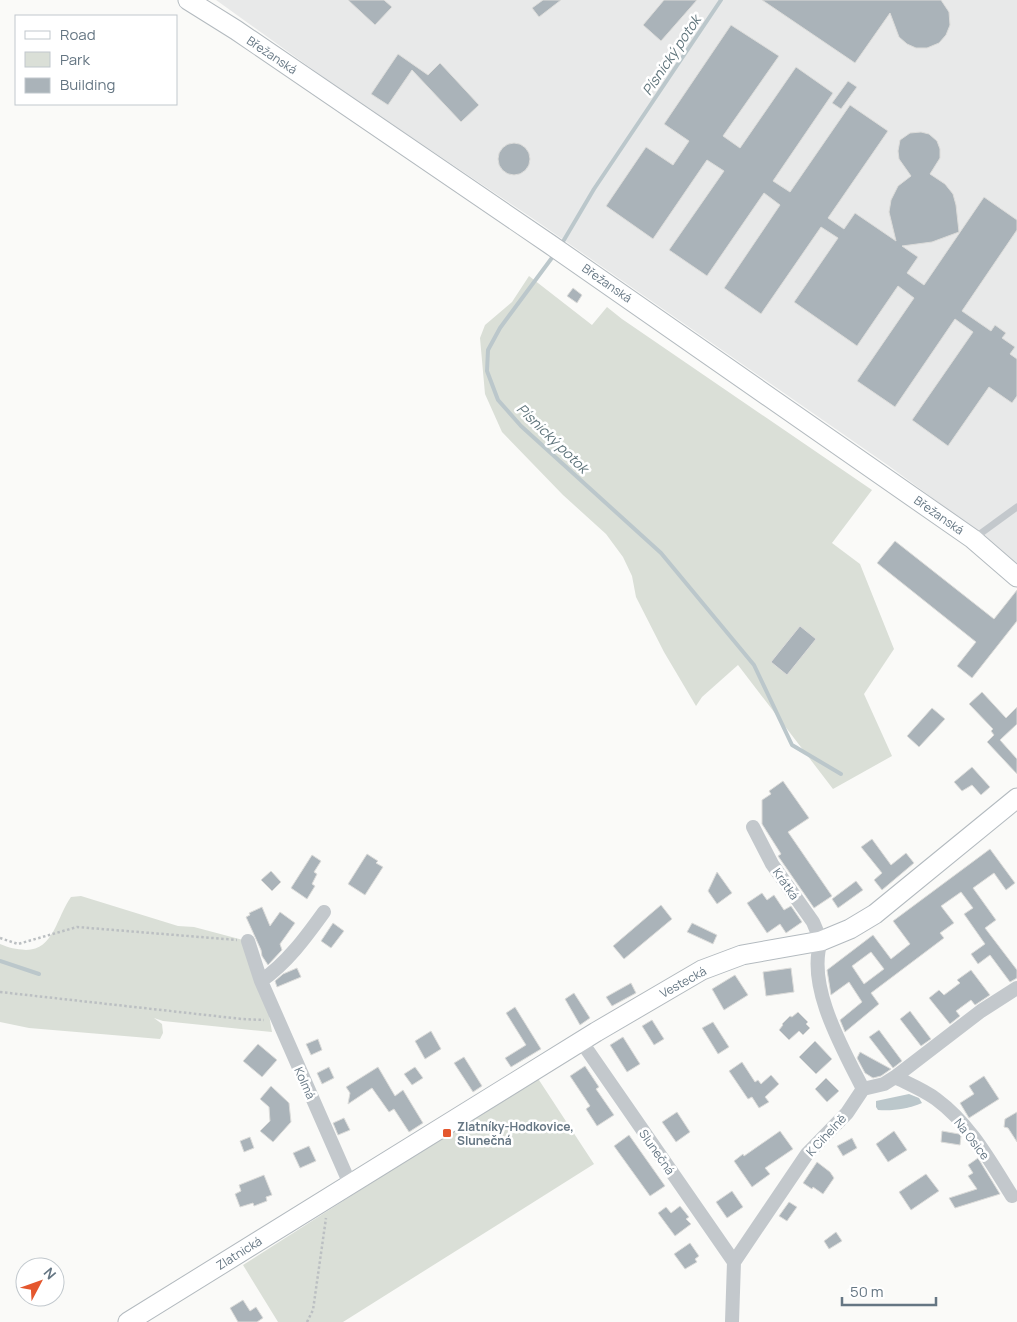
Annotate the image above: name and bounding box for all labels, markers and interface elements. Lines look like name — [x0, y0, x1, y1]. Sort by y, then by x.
water label: Písnický potok — [637, 10, 706, 99]
legend — [15, 15, 178, 105]
text: Road — [60, 24, 96, 45]
street label: Břežanská — [243, 32, 301, 78]
text: Park — [60, 49, 90, 70]
text: Building — [60, 74, 115, 95]
street label: Břežanská — [579, 260, 635, 306]
water label: Písnický potok — [513, 399, 594, 478]
street label: Břežanská — [911, 492, 967, 538]
street label: Krátká — [769, 865, 803, 903]
street label: Vestecká — [657, 962, 709, 1002]
street label: Kolmá — [290, 1064, 320, 1102]
street label: K Cihelně — [802, 1110, 850, 1160]
street label: Na Osice — [950, 1115, 994, 1163]
place label: Zlatníky-Hodkovice, Slunečná — [457, 1118, 574, 1149]
street label: Slunečná — [635, 1126, 679, 1178]
marker: Zlatníky-Hodkovice, Slunečná — [441, 1127, 453, 1139]
street label: Zlatnická — [213, 1232, 265, 1274]
north arrow — [15, 1257, 65, 1307]
text: N — [40, 1263, 61, 1283]
scale bar — [842, 1274, 936, 1306]
text: 50 m — [850, 1281, 884, 1302]

